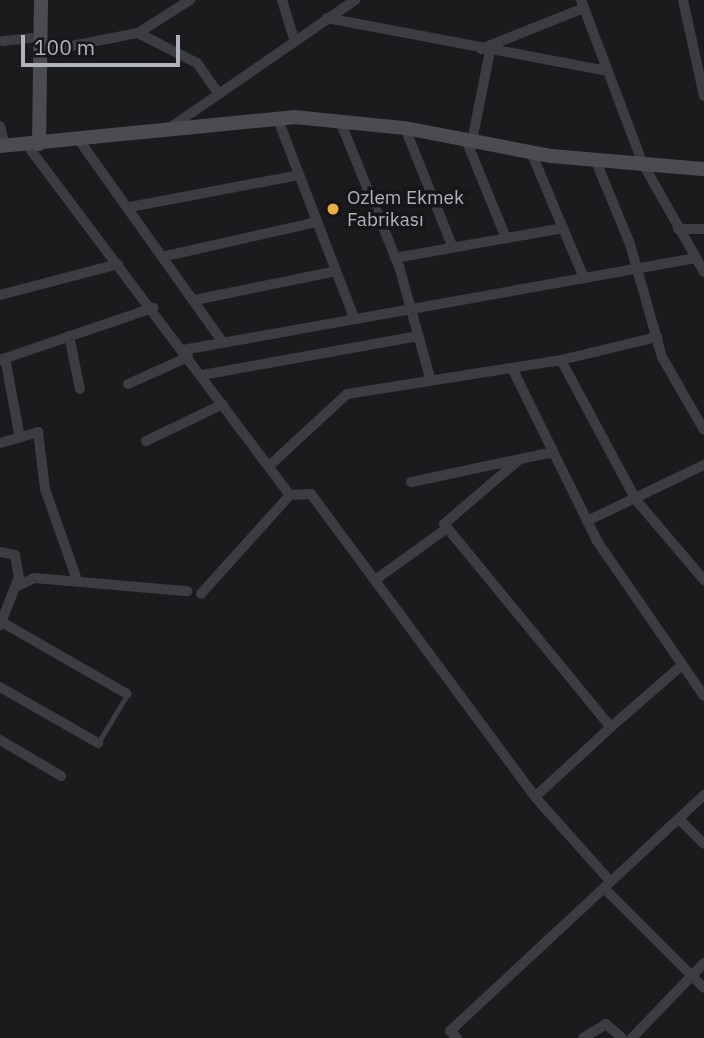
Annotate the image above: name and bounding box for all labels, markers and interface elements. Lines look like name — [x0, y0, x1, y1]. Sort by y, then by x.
scale bar — [24, 21, 184, 65]
text: 100 m — [34, 33, 95, 61]
place label: Ozlem Ekmek Fabrikası — [347, 187, 464, 231]
marker: Ozlem Ekmek Fabrikası — [325, 201, 341, 217]

